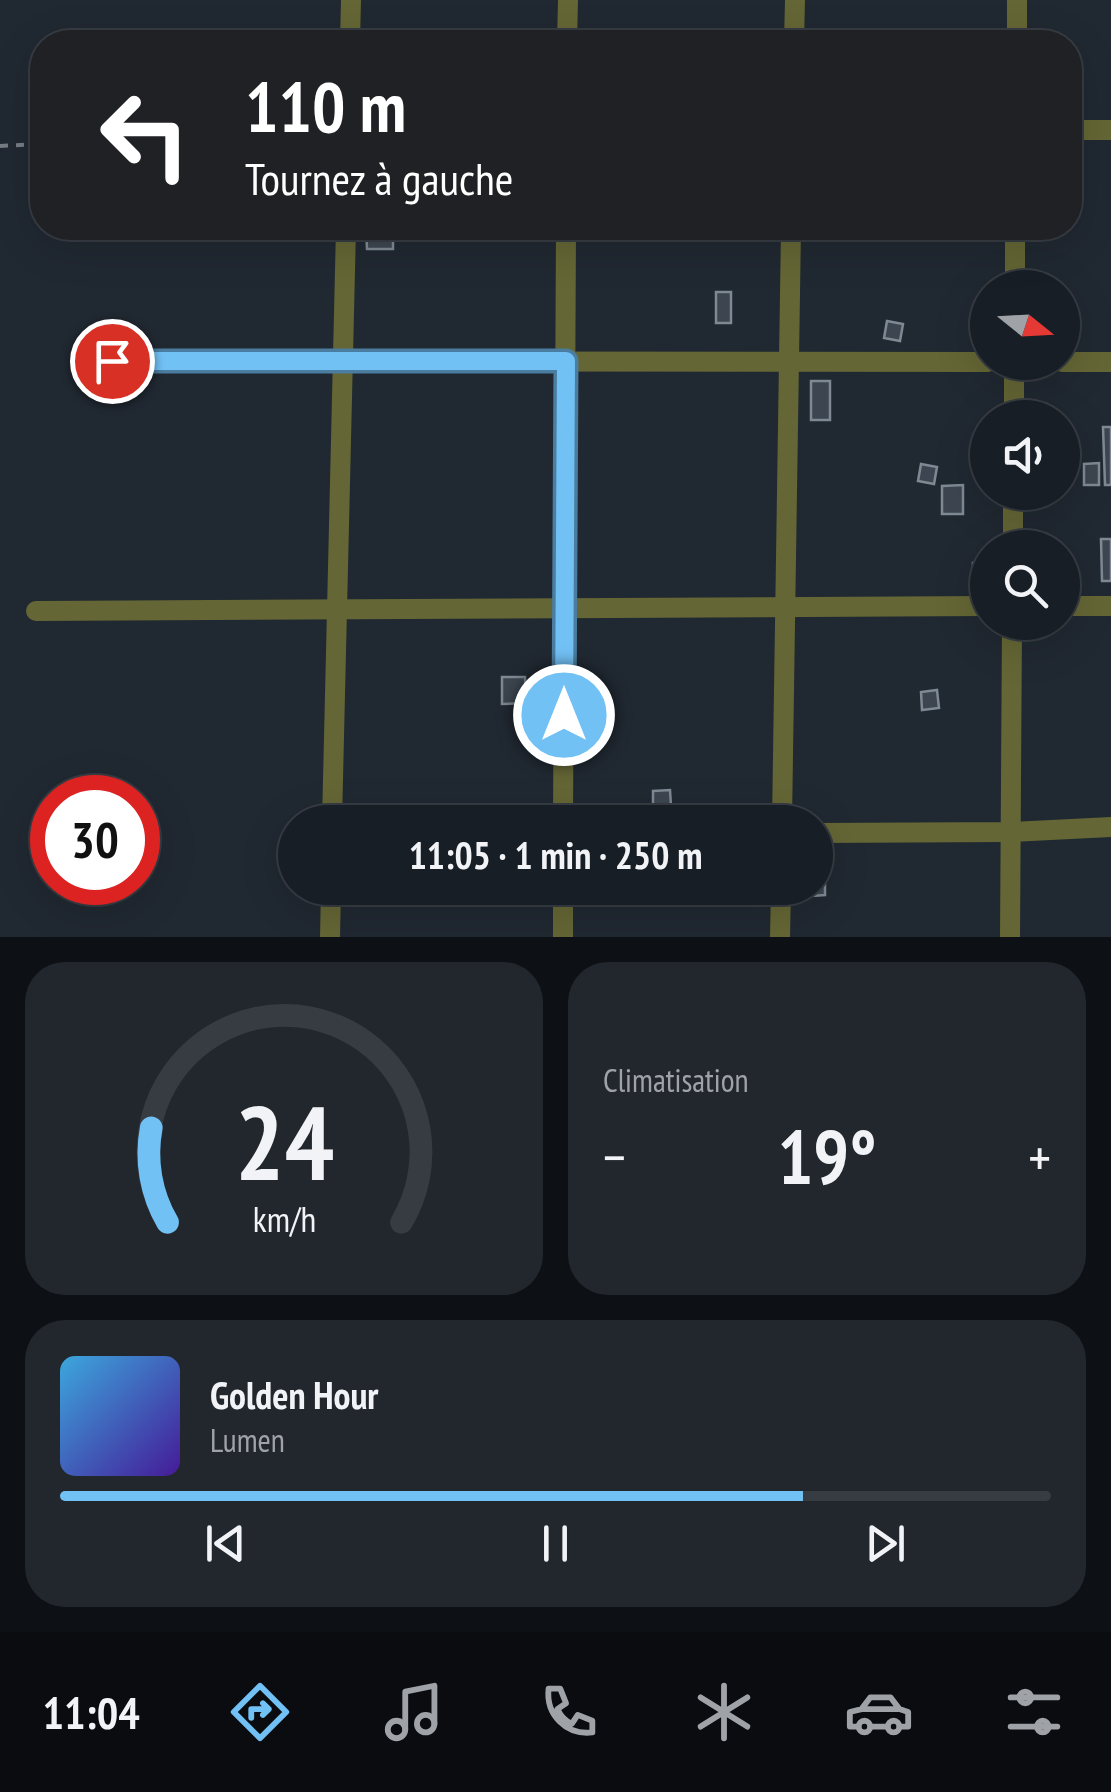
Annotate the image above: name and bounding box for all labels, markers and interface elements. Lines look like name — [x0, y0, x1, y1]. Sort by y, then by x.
text: 110 m — [245, 61, 406, 151]
icon: left — [80, 70, 210, 200]
text: Tournez à gauche — [245, 149, 513, 207]
north arrow — [970, 270, 1080, 380]
map controls — [970, 270, 1080, 640]
pin — [70, 319, 155, 404]
icon: arrive — [85, 334, 140, 389]
button: sound — [970, 400, 1080, 510]
button: search — [970, 530, 1080, 640]
position arrow — [512, 663, 616, 767]
speed limit sign: 30 — [30, 775, 160, 905]
text: 11:05 · 1 min · 250 m — [409, 830, 702, 879]
text: Climatisation — [603, 1059, 749, 1101]
text: 24 — [234, 1074, 334, 1209]
text: 19° — [777, 1108, 877, 1205]
text: − — [603, 1121, 626, 1192]
text: + — [1028, 1121, 1051, 1192]
text: km/h — [252, 1196, 316, 1242]
text: Golden Hour — [210, 1370, 379, 1419]
text: Lumen — [210, 1419, 285, 1461]
icon: previous — [198, 1516, 253, 1571]
icon: pause — [528, 1516, 583, 1571]
icon: next — [858, 1516, 913, 1571]
icon: directions — [225, 1677, 295, 1747]
icon: music — [379, 1677, 449, 1747]
icon: phone — [534, 1677, 604, 1747]
icon: climate — [689, 1677, 759, 1747]
icon: car — [844, 1677, 914, 1747]
icon: filters — [999, 1677, 1069, 1747]
text: 11:04 — [42, 1683, 140, 1741]

